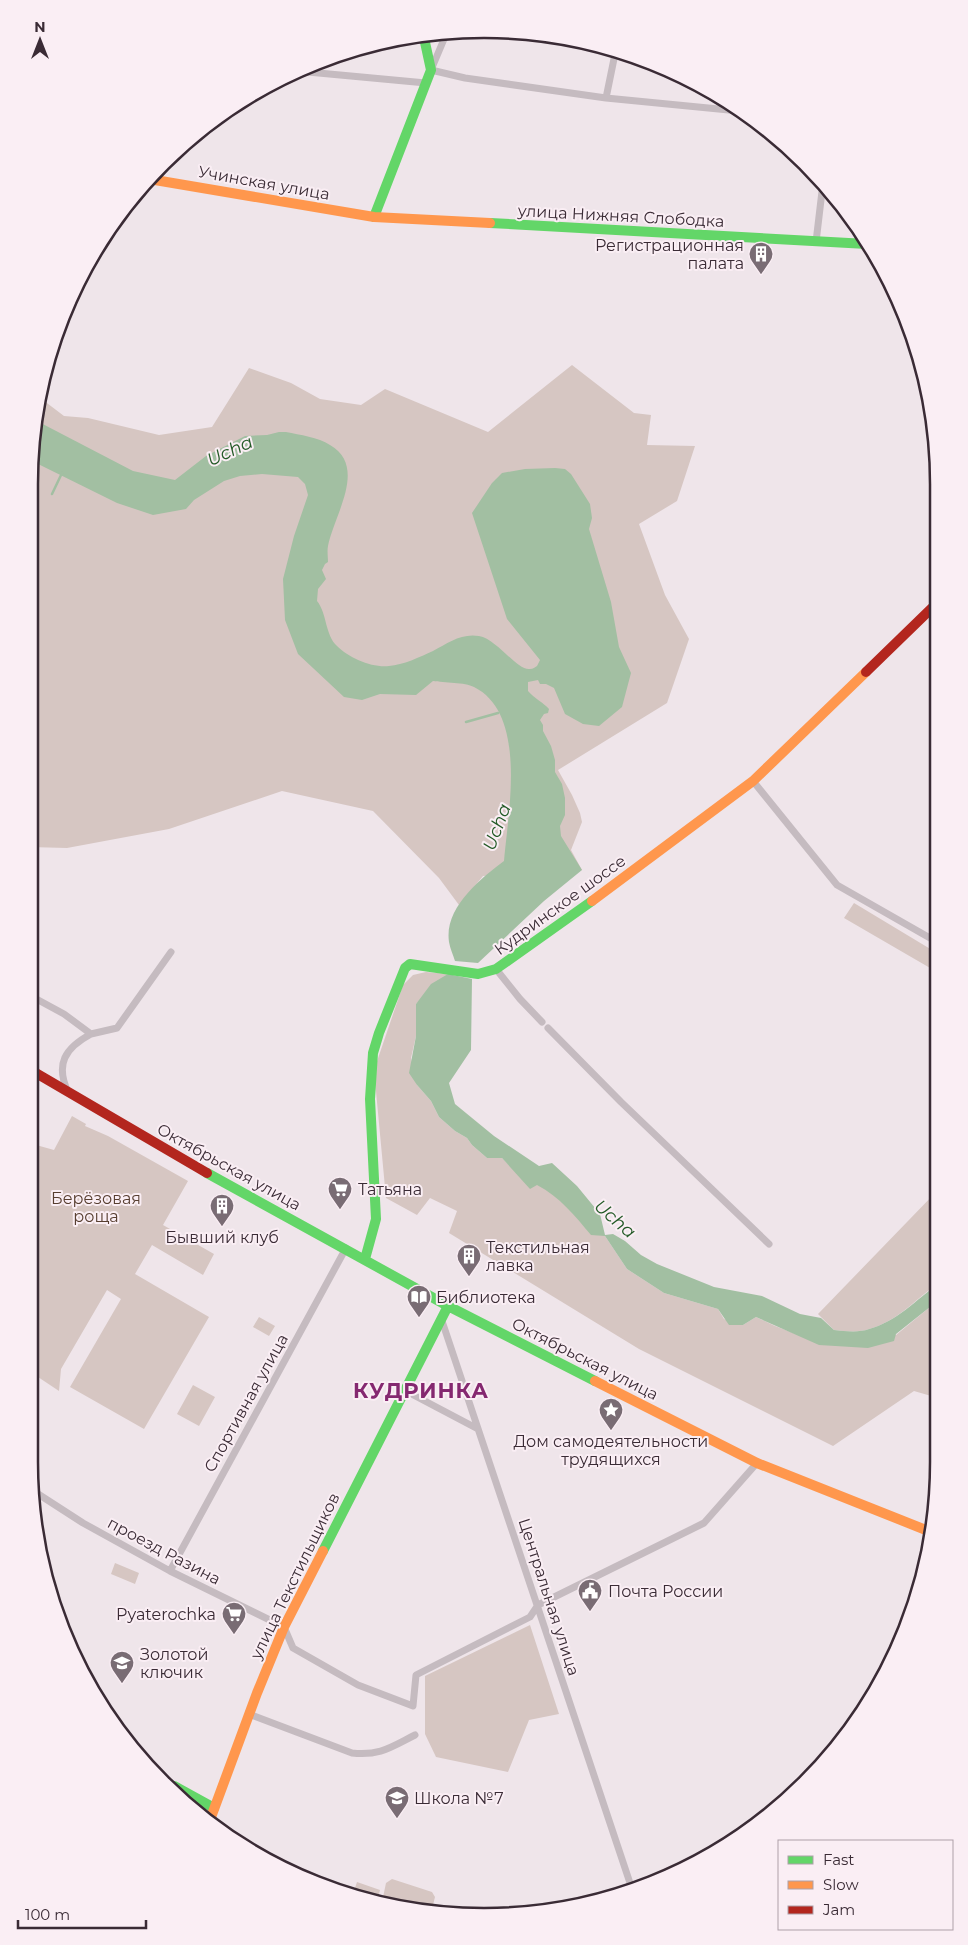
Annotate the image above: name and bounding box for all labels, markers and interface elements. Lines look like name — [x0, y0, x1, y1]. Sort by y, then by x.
north arrow — [15, 15, 65, 65]
text: N — [34, 18, 46, 36]
street label: Учинская улица — [197, 162, 331, 204]
street label: улица Нижняя Слободка — [516, 201, 725, 231]
place label: Регистрационная палата — [595, 236, 744, 273]
building icon: Регистрационная палата — [748, 241, 774, 275]
water label: Ucha — [204, 431, 256, 471]
water label: Ucha — [478, 801, 516, 853]
street label: Кудринское шоссе — [491, 851, 629, 959]
street label: Октябрьская улица — [154, 1120, 304, 1214]
supermarket icon: Татьяна — [327, 1176, 353, 1210]
place label: Татьяна — [358, 1180, 422, 1199]
park label: Берёзовая роща — [51, 1189, 141, 1226]
building icon: Бывший клуб — [209, 1193, 235, 1227]
water label: Ucha — [590, 1195, 640, 1243]
place label: Бывший клуб — [165, 1228, 279, 1247]
place label: Текстильная лавка — [486, 1238, 590, 1275]
building icon: Текстильная лавка — [456, 1243, 482, 1277]
library icon: Библиотека — [406, 1284, 432, 1318]
place label: Библиотека — [436, 1288, 536, 1307]
street label: Октябрьская улица — [509, 1314, 661, 1404]
street label: Спортивная улица — [200, 1330, 292, 1476]
district label: КУДРИНКА — [353, 1378, 489, 1403]
place icon: Дом самодеятельности трудящихся — [598, 1397, 624, 1431]
place label: Дом самодеятельности трудящихся — [514, 1432, 708, 1469]
street label: улица Текстильщиков — [246, 1490, 344, 1663]
street label: проезд Разина — [104, 1513, 224, 1589]
street label: Центральная улица — [515, 1516, 583, 1678]
public building icon: Почта России — [577, 1578, 603, 1612]
place label: Почта России — [608, 1582, 723, 1601]
supermarket icon: Pyaterochka — [221, 1601, 247, 1635]
place label: Pyaterochka — [116, 1605, 216, 1624]
place label: Золотой ключик — [140, 1645, 208, 1682]
school or university icon: Золотой ключик — [109, 1650, 135, 1684]
school or university icon: Школа №7 — [384, 1785, 410, 1819]
place label: Школа №7 — [414, 1789, 504, 1808]
legend — [778, 1840, 953, 1930]
text: Fast — [823, 1850, 854, 1869]
text: Slow — [823, 1875, 859, 1894]
scale bar — [18, 1898, 145, 1930]
text: Jam — [822, 1900, 855, 1919]
text: 100 m — [25, 1905, 70, 1924]

